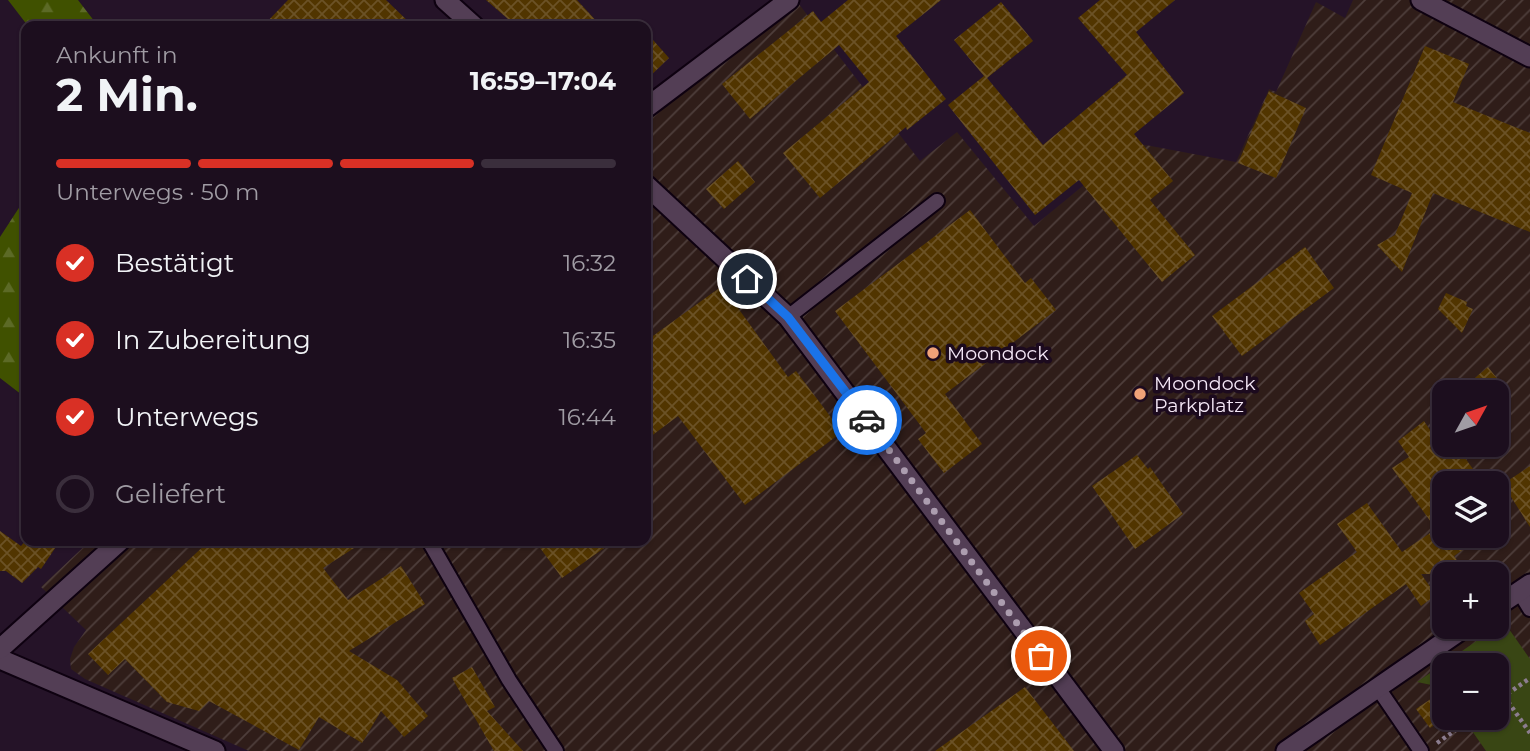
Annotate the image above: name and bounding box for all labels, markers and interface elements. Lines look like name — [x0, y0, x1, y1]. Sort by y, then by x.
text: Ankunft in — [56, 41, 177, 69]
text: 16:59–17:04 — [470, 65, 616, 97]
text: 2 Min. — [56, 66, 198, 123]
text: Unterwegs · 50 m — [56, 178, 259, 206]
icon: check — [56, 244, 94, 282]
text: Bestätigt — [115, 247, 234, 279]
text: 16:32 — [563, 249, 616, 277]
pin — [717, 249, 777, 309]
icon: home — [728, 260, 766, 298]
icon: check — [56, 321, 94, 359]
text: In Zubereitung — [115, 324, 311, 356]
text: 16:35 — [563, 326, 616, 354]
place label: Moondock — [947, 342, 1049, 365]
marker: Moondock — [925, 345, 941, 361]
place label: Moondock Parkplatz — [1154, 372, 1256, 417]
north arrow — [1432, 380, 1508, 457]
map controls — [1432, 380, 1509, 730]
courier — [832, 385, 902, 455]
marker: Moondock Parkplatz — [1132, 386, 1148, 402]
icon: check — [56, 398, 94, 436]
text: Unterwegs — [115, 401, 258, 433]
icon: car — [848, 401, 886, 439]
text: 16:44 — [558, 403, 616, 431]
button: layers — [1432, 471, 1509, 548]
text: Geliefert — [115, 478, 226, 510]
button: + — [1432, 562, 1509, 639]
pin — [1011, 626, 1071, 686]
icon: bag — [1022, 637, 1060, 675]
button: − — [1432, 653, 1509, 730]

